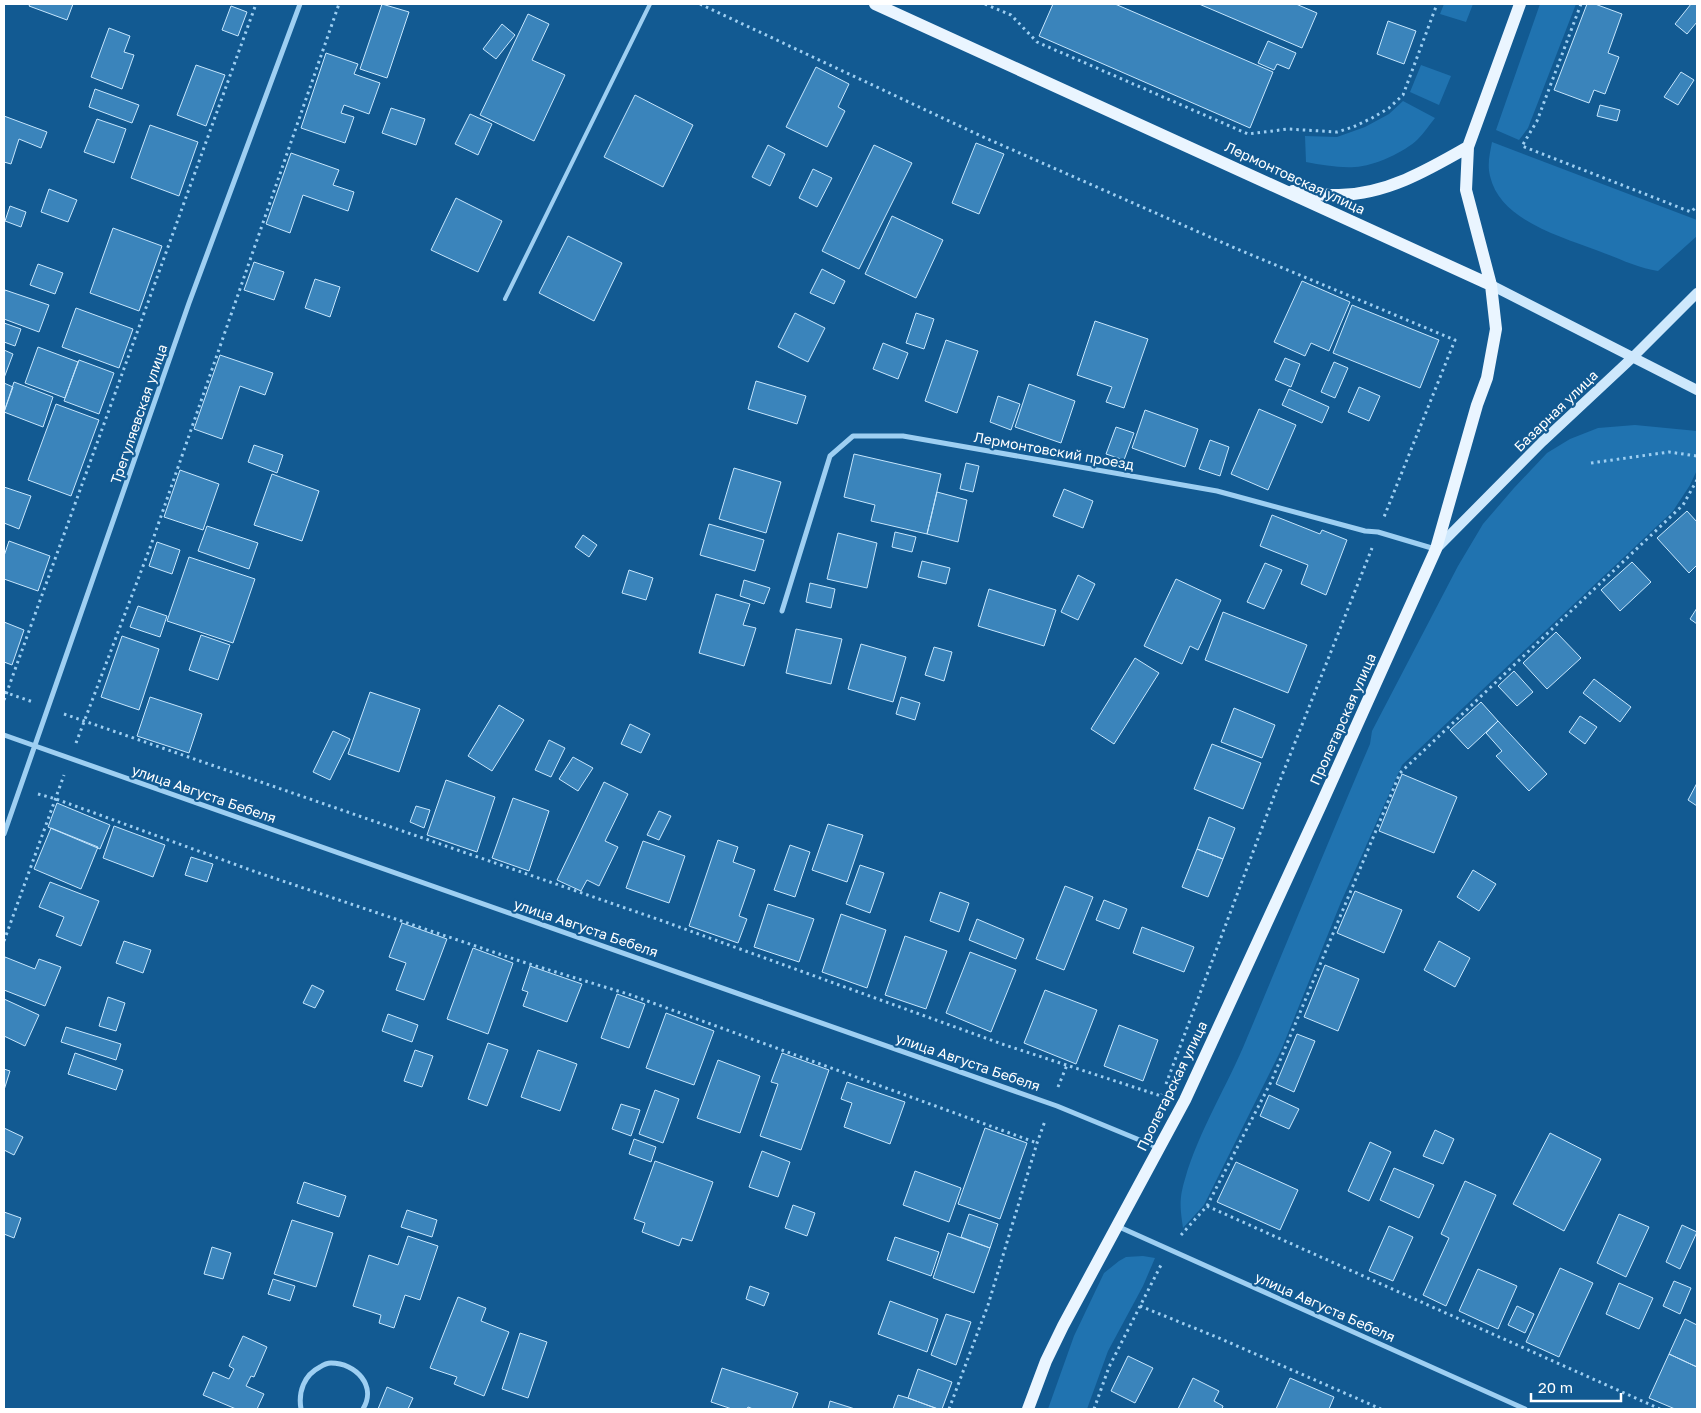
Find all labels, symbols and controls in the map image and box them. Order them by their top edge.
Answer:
street label: Лермонтовская улица [1222,138,1368,218]
street label: Трегуляевская улица [107,342,170,486]
street label: Базарная улица [1510,366,1601,455]
street label: Лермонтовский проезд [973,428,1136,473]
street label: Пролетарская улица [1306,650,1379,787]
street label: улица Августа Бебеля [130,761,279,826]
street label: улица Августа Бебеля [512,895,661,960]
street label: Пролетарская улица [1133,1018,1210,1154]
street label: улица Августа Бебеля [894,1029,1043,1094]
street label: улица Августа Бебеля [1252,1268,1398,1345]
scale bar [1531,1370,1621,1402]
text: 20 m [1538,1378,1573,1396]

